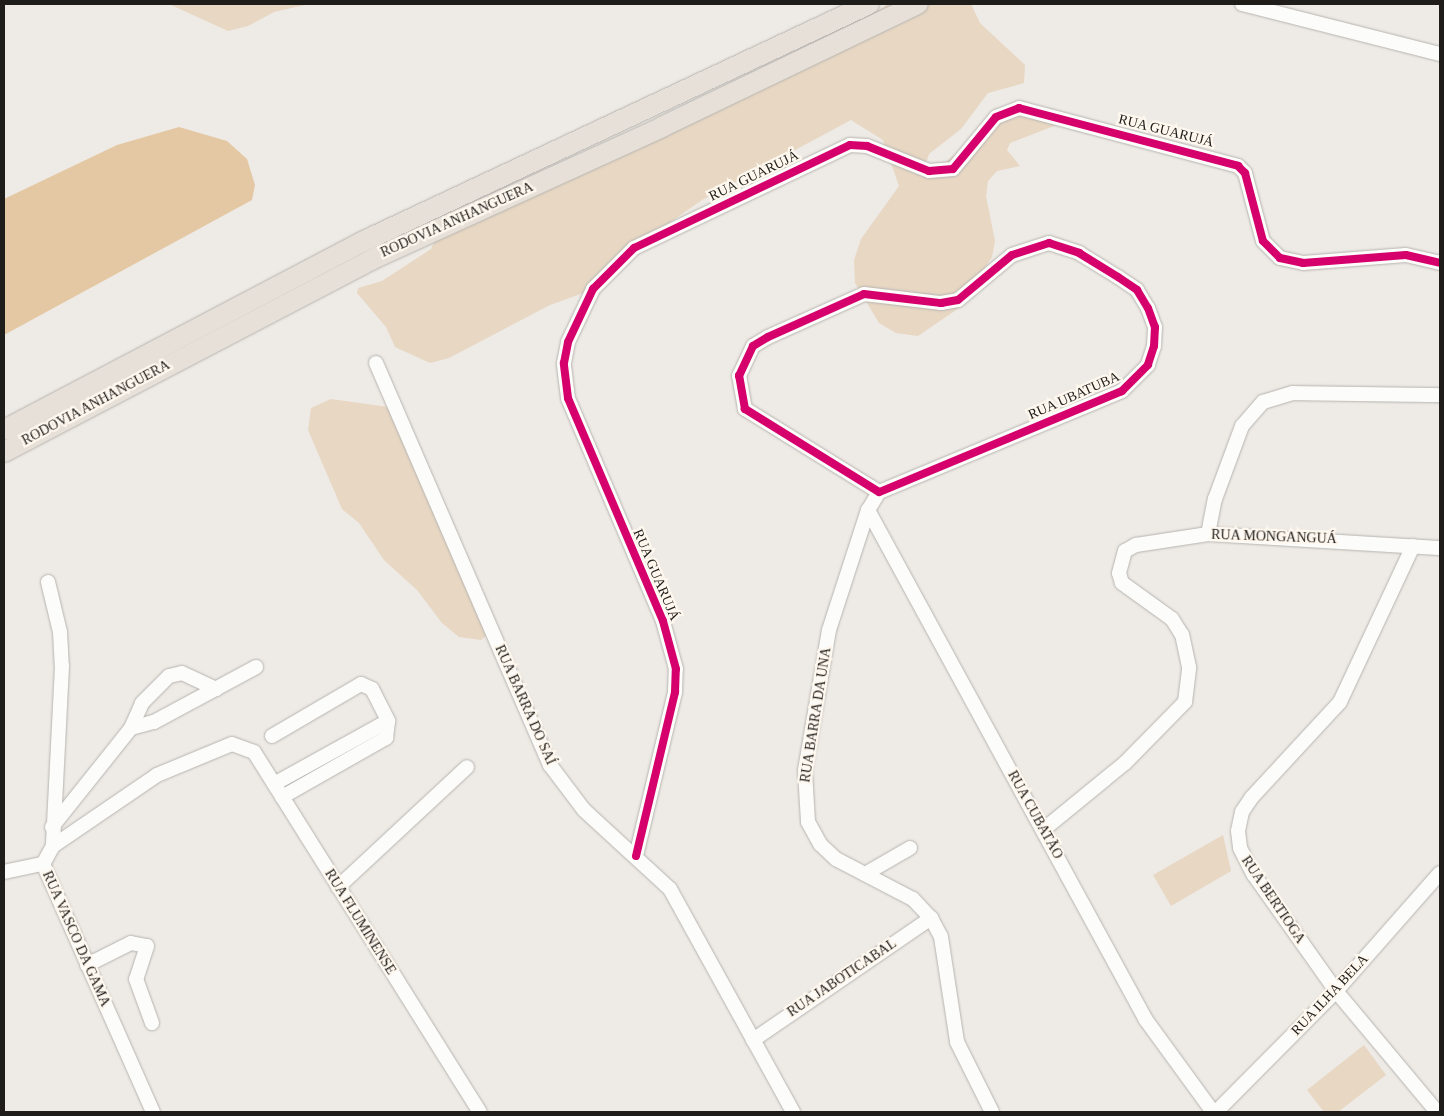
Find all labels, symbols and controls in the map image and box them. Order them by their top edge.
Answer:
street label: RUA GUARUJÁ [1116,111,1216,151]
street label: RUA GUARUJÁ [706,147,802,205]
street label: RODOVIA ANHANGUERA [377,178,537,262]
street label: RODOVIA ANHANGUERA [18,356,174,450]
street label: RUA UBATUBA [1025,368,1123,424]
street label: RUA GUARUJÁ [629,526,683,624]
street label: RUA MONGANGUÁ [1211,526,1337,548]
street label: RUA BARRA DO SAÍ [491,642,559,768]
street label: RUA BARRA DA UNA [797,645,835,785]
street label: RUA CUBATÃO [1004,768,1066,862]
street label: RUA BERTIOGA [1237,853,1309,947]
street label: RUA FLUMINENSE [321,866,399,978]
street label: RUA VASCO DA GAMA [38,868,114,1010]
street label: RUA JABOTICABAL [784,935,900,1021]
street label: RUA ILHA BELA [1288,950,1372,1040]

